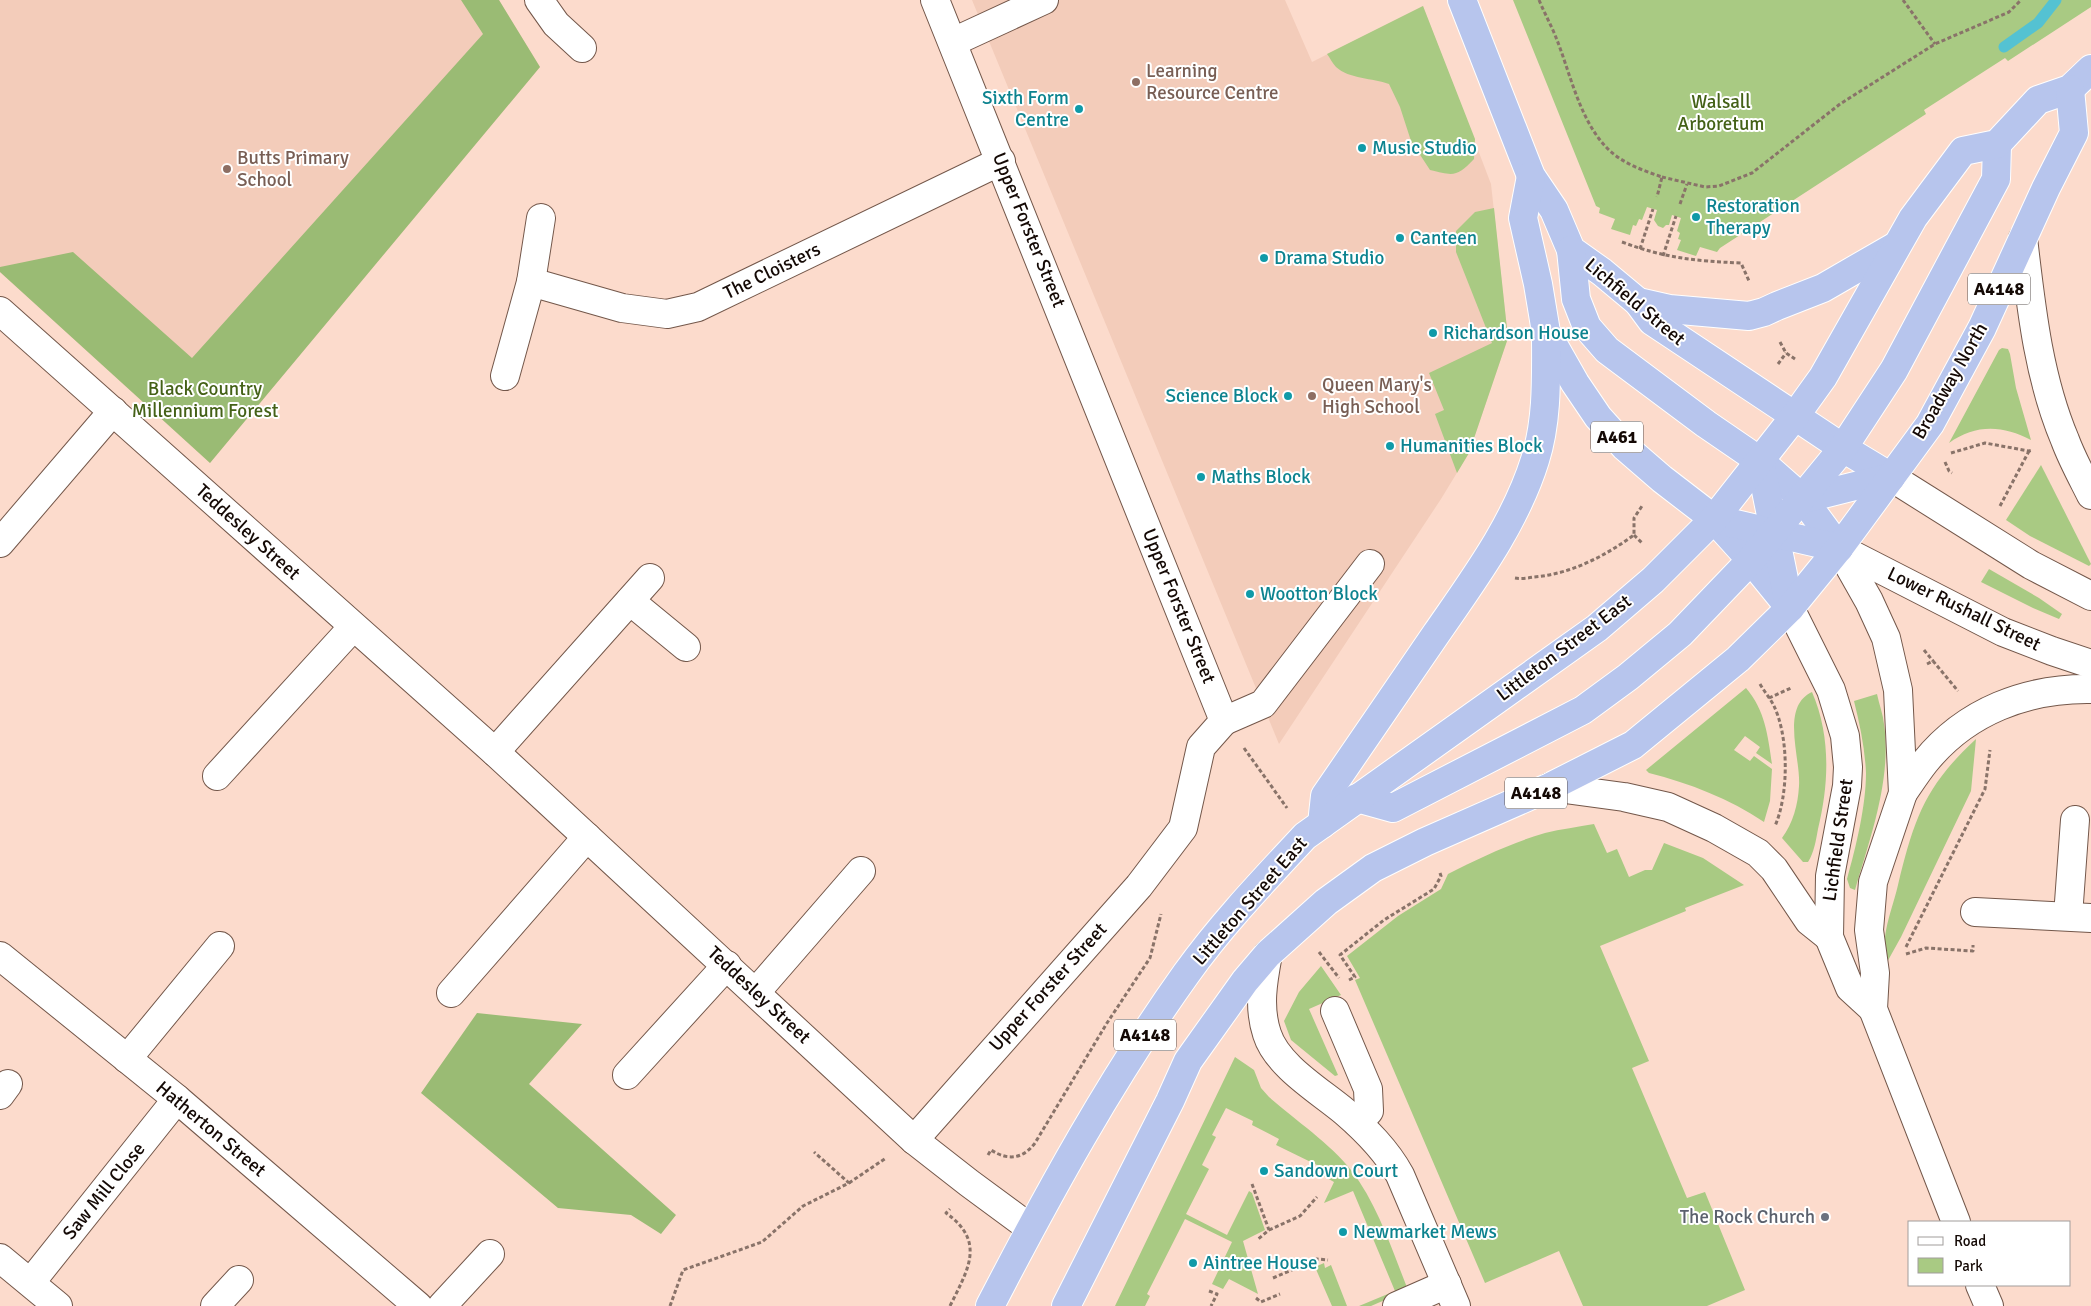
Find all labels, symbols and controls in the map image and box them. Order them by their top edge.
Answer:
place label: Learning Resource Centre [1146,59,1278,105]
marker: Learning Resource Centre [1130,76,1142,88]
place label: Sixth Form Centre [982,86,1069,132]
park label: Walsall Arboretum [1678,90,1764,136]
marker: Sixth Form Centre [1073,103,1085,115]
place label: Music Studio [1372,136,1477,160]
marker: Music Studio [1356,142,1368,154]
place label: Butts Primary School [237,146,349,192]
street label: Upper Forster Street [987,149,1071,311]
marker: Butts Primary School [221,163,233,175]
place label: Restoration Therapy [1706,194,1800,240]
marker: Restoration Therapy [1690,211,1702,223]
place label: Canteen [1410,226,1477,250]
marker: Canteen [1394,232,1406,244]
street label: The Cloisters [720,237,824,305]
place label: Drama Studio [1274,246,1385,270]
marker: Drama Studio [1258,252,1270,264]
street label: Lichfield Street [1580,253,1690,351]
road number: A4148 [1968,274,2030,304]
street label: Broadway North [1907,318,1993,444]
place label: Richardson House [1443,321,1589,345]
marker: Richardson House [1427,327,1439,339]
place label: Queen Mary's High School [1322,373,1432,419]
park label: Black Country Millennium Forest [132,377,279,423]
place label: Science Block [1165,384,1278,408]
marker: Science Block [1282,390,1294,402]
marker: Queen Mary's High School [1306,390,1318,402]
road number: A461 [1591,422,1643,452]
place label: Humanities Block [1400,434,1543,458]
marker: Humanities Block [1384,440,1396,452]
place label: Maths Block [1211,465,1311,489]
marker: Maths Block [1195,471,1207,483]
street label: Teddesley Street [191,479,306,585]
street label: Upper Forster Street [1137,525,1221,687]
street label: Lower Rushall Street [1883,561,2045,657]
place label: Wootton Block [1260,582,1378,606]
marker: Wootton Block [1244,588,1256,600]
street label: Littleton Street East [1492,589,1636,707]
street label: Lichfield Street [1818,777,1859,903]
road number: A4148 [1505,778,1567,808]
street label: Littleton Street East [1188,832,1313,970]
street label: Upper Forster Street [984,917,1112,1056]
street label: Teddesley Street [702,941,816,1049]
road number: A4148 [1114,1020,1176,1050]
street label: Hatherton Street [151,1076,271,1182]
street label: Saw Mill Close [58,1138,150,1244]
place label: Sandown Court [1274,1159,1399,1183]
marker: Sandown Court [1258,1165,1270,1177]
place label: The Rock Church [1680,1205,1815,1229]
marker: The Rock Church [1819,1211,1831,1223]
place label: Newmarket Mews [1353,1220,1497,1244]
legend [1908,1221,2071,1286]
marker: Newmarket Mews [1337,1226,1349,1238]
text: Road [1954,1232,1986,1250]
place label: Aintree House [1203,1251,1318,1275]
marker: Aintree House [1187,1257,1199,1269]
text: Park [1954,1257,1983,1275]

